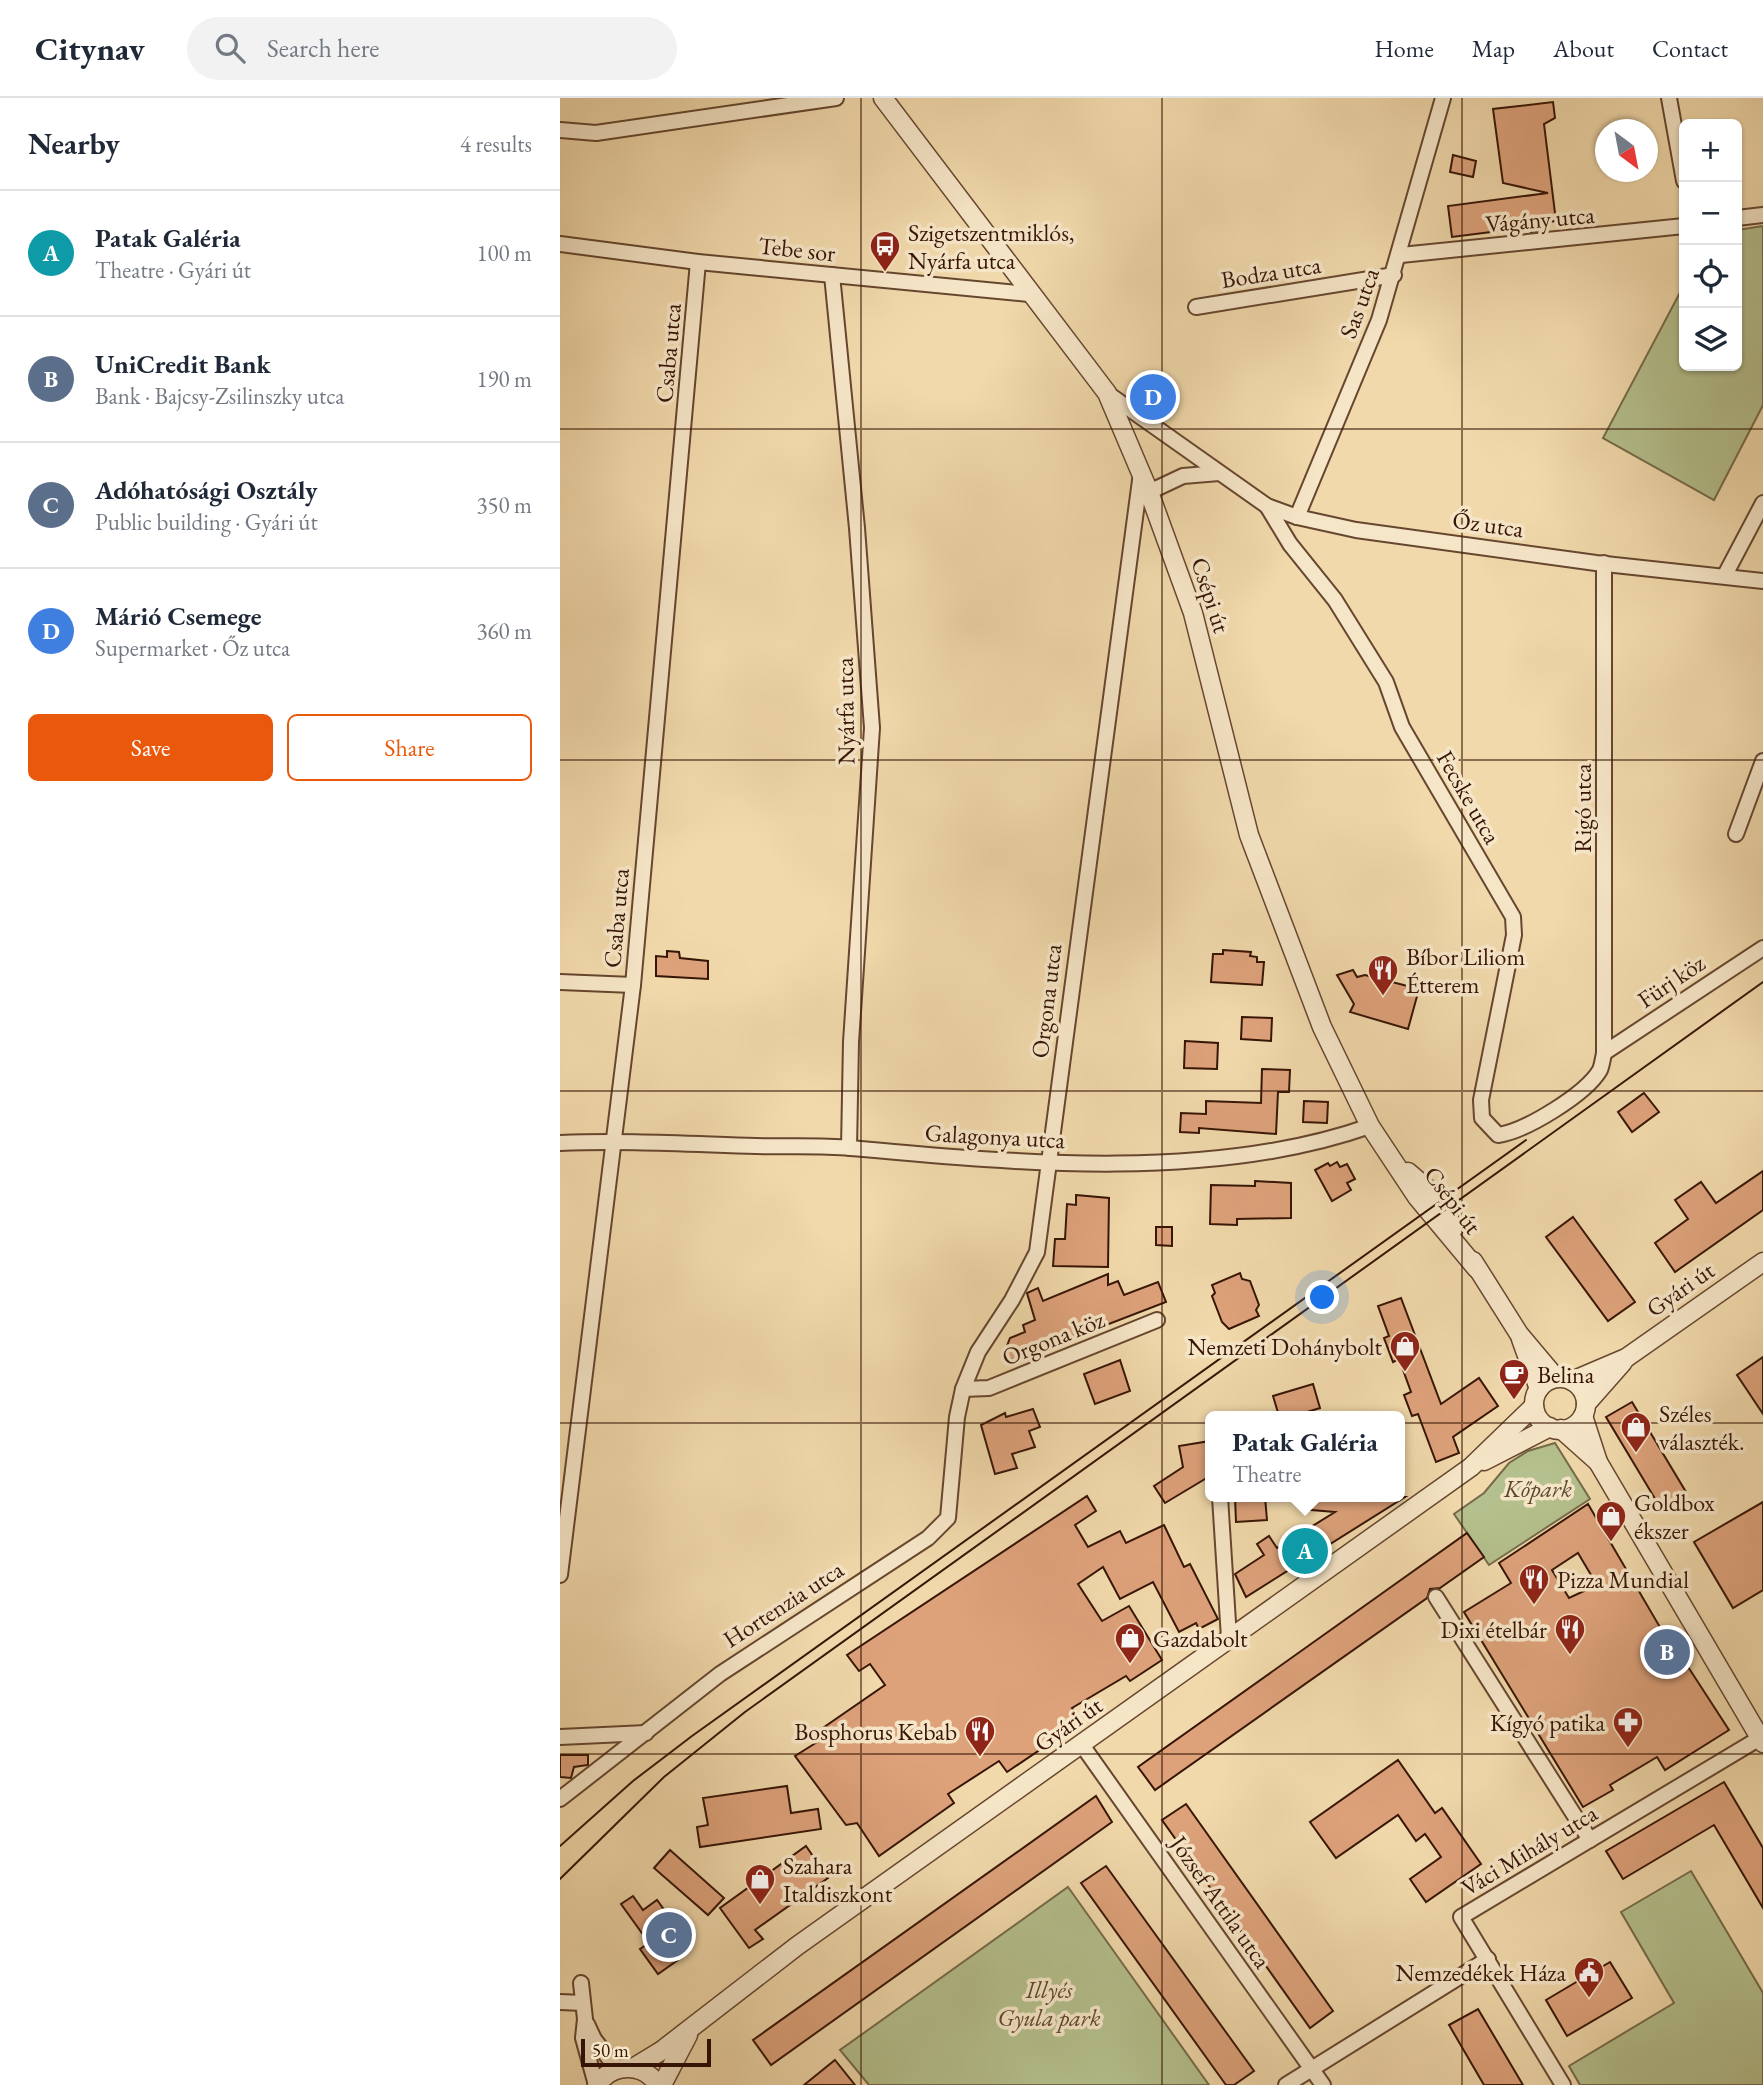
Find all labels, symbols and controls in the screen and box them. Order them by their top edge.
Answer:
search box [187,17,677,80]
text: Citynav [35,27,145,70]
icon: search [211,29,249,67]
text: Search here [267,31,379,65]
text: Home [1374,33,1434,64]
text: Map [1472,33,1515,64]
text: About [1553,33,1614,64]
text: Contact [1652,33,1728,64]
north arrow [1595,119,1658,182]
map controls [1679,119,1742,371]
button: + [1679,119,1742,182]
text: Nearby [28,124,120,163]
text: 4 results [460,129,532,159]
button: − [1679,182,1742,245]
street label: Vágány utca [1484,199,1596,239]
place label: Szigetszentmiklós, Nyárfa utca [908,217,1075,276]
text: Patak Galéria [95,221,241,255]
bus stop icon: Szigetszentmiklós, Nyárfa utca [868,229,902,273]
street label: Tebe sor [757,230,837,268]
text: A [43,238,59,268]
text: 100 m [476,238,532,268]
button: locate [1679,245,1742,308]
street label: Bodza utca [1219,249,1324,295]
text: Theatre · Gyári út [95,255,251,285]
street label: Sas utca [1332,263,1386,342]
street label: Csaba utca [648,302,688,404]
button: layers [1679,308,1742,371]
text: UniCredit Bank [95,347,271,381]
text: B [44,364,58,394]
text: 190 m [476,364,532,394]
pin: D [1130,371,1176,423]
text: Bank · Bajcsy-Zsilinszky utca [95,381,344,411]
text: Adóhatósági Osztály [95,473,317,507]
text: C [43,490,59,520]
text: 350 m [476,490,532,520]
street label: Őz utca [1451,504,1526,544]
text: Public building · Gyári út [95,507,318,537]
street label: Csépi út [1184,553,1238,637]
text: Márió Csemege [95,599,261,633]
text: D [42,616,60,646]
text: 360 m [476,616,532,646]
text: Supermarket · Őz utca [95,633,290,663]
street label: Nyárfa utca [829,657,861,765]
button: Save [28,714,273,781]
button: Share [287,714,532,781]
street label: Fecske utca [1430,745,1508,850]
street label: Rigó utca [1567,763,1598,853]
street label: Csaba utca [596,867,636,969]
place label: Bíbor Liliom Étterem [1406,941,1525,1000]
street label: Orgona utca [1024,942,1068,1060]
street label: Fürj köz [1631,947,1711,1015]
restaurant icon: Bíbor Liliom Étterem [1366,953,1400,997]
street label: Galagonya utca [924,1117,1066,1155]
street label: Csépi út [1417,1160,1489,1241]
street label: Gyári út [1640,1254,1720,1324]
your location [1305,1280,1339,1314]
street label: Orgona köz [997,1303,1109,1373]
shop icon: Nemzeti Dohánybolt [1388,1329,1422,1373]
place label: Nemzeti Dohánybolt [1187,1331,1382,1362]
cafe icon: Belina [1497,1357,1531,1401]
place label: Belina [1537,1359,1595,1390]
place label: Széles választék. [1659,1398,1745,1457]
shop icon: Széles választék. [1619,1410,1653,1454]
popup [1205,1411,1405,1502]
text: Patak Galéria [1232,1425,1378,1459]
text: Theatre [1232,1459,1301,1489]
park label: Kőpark [1503,1473,1572,1504]
place label: Goldbox ékszer [1634,1487,1715,1546]
shop icon: Goldbox ékszer [1594,1499,1628,1543]
pin: A [1282,1525,1328,1577]
street label: Hortenzia utca [717,1553,849,1654]
restaurant icon: Pizza Mundial [1517,1562,1551,1606]
place label: Pizza Mundial [1557,1564,1689,1595]
restaurant icon: Dixi ételbár [1553,1612,1587,1656]
place label: Dixi ételbár [1441,1614,1547,1645]
shop icon: Gazdabolt [1113,1621,1147,1665]
place label: Gazdabolt [1153,1623,1248,1654]
pin: B [1644,1626,1690,1678]
street label: Gyári út [1028,1689,1108,1759]
pharmacy icon: Kígyó patika [1611,1705,1645,1749]
place label: Kígyó patika [1490,1707,1605,1738]
restaurant icon: Bosphorus Kebab [963,1714,997,1758]
place label: Bosphorus Kebab [794,1716,957,1747]
street label: Váci Mihály utca [1455,1797,1603,1903]
street label: József Attila utca [1163,1828,1278,1975]
place label: Szahara Italdiszkont [783,1850,893,1909]
shop icon: Szahara Italdiszkont [743,1862,777,1906]
pin: C [646,1909,692,1961]
public building icon: Nemzedékek Háza [1572,1955,1606,1999]
place label: Nemzedékek Háza [1395,1957,1566,1988]
park label: Illyés Gyula park [997,1974,1101,2033]
scale bar [581,2036,710,2068]
text: 50 m [592,2038,629,2063]

